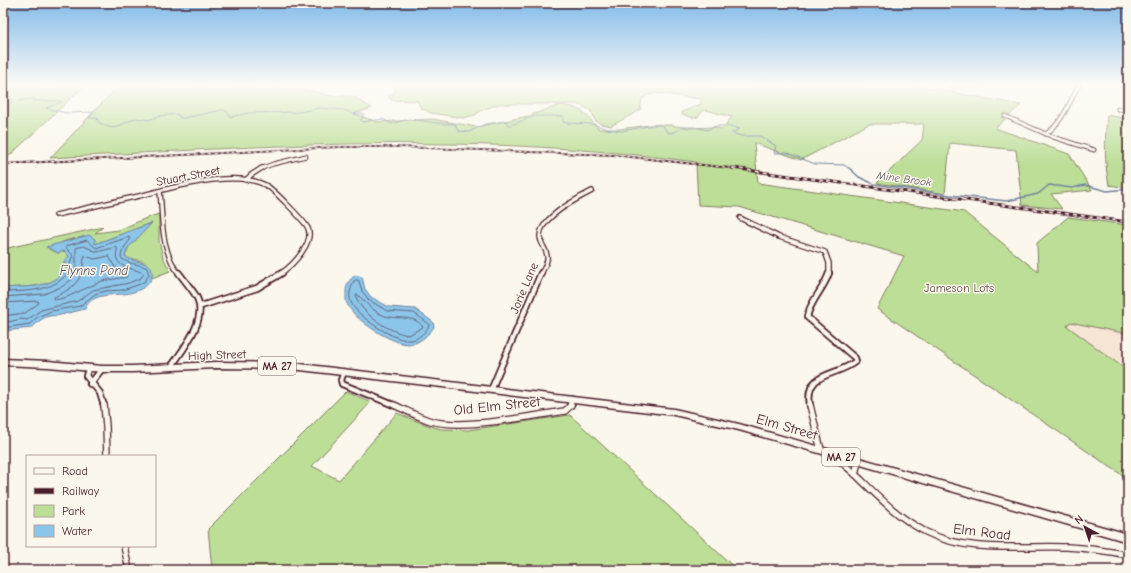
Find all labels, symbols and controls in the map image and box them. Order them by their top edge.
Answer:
street label: Stuart Street [155,163,222,189]
water label: Mine Brook [875,169,933,189]
street label: Jorie Lane [507,260,541,316]
water label: Flynns Pond [60,263,129,278]
park label: Jameson Lots [924,281,994,295]
street label: High Street [188,347,247,363]
road number: MA 27 [258,357,296,375]
street label: Old Elm Street [453,393,542,419]
street label: Elm Street [754,410,820,444]
road number: MA 27 [822,448,860,466]
legend [26,455,156,547]
text: Road [62,464,88,478]
text: Railway [62,484,100,498]
text: Park [62,504,85,518]
north arrow [1065,507,1105,547]
text: N [1072,512,1086,527]
street label: Elm Road [952,520,1012,544]
text: Water [62,524,92,538]

